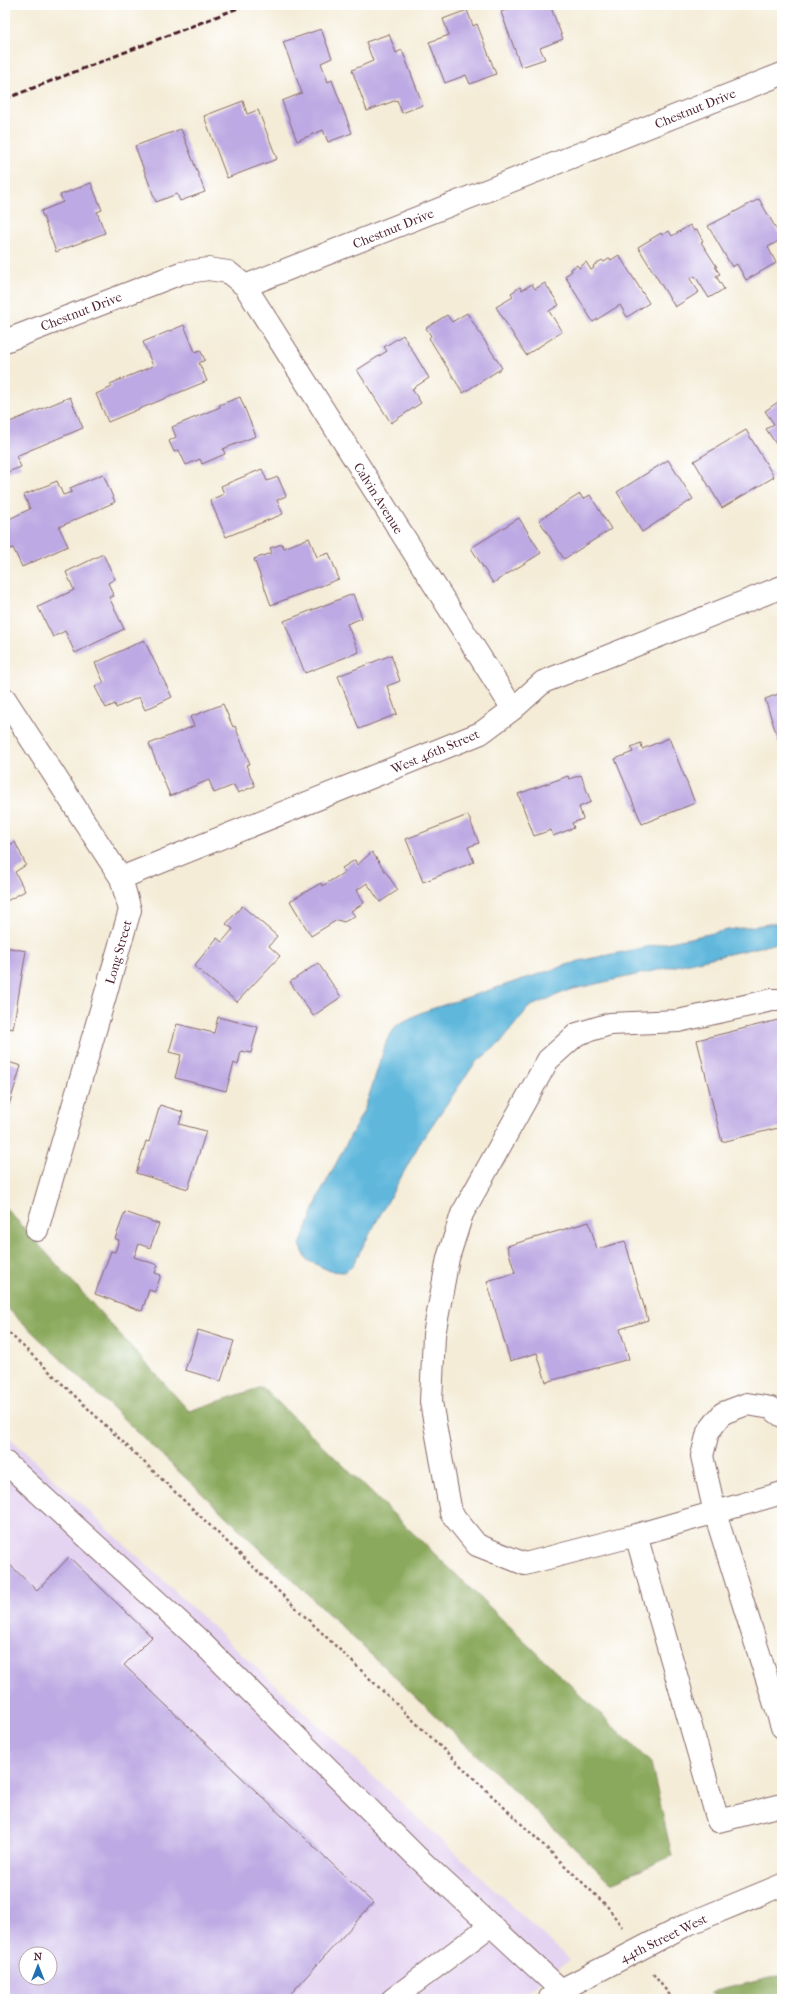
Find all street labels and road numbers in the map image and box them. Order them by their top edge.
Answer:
street label: Chestnut Drive [653,85,738,131]
street label: Chestnut Drive [351,205,436,251]
street label: Chestnut Drive [38,289,124,334]
street label: Calvin Avenue [351,460,407,537]
street label: West 46th Street [388,726,482,777]
street label: Long Street [102,918,135,986]
street label: 44th Street West [617,1911,710,1966]

